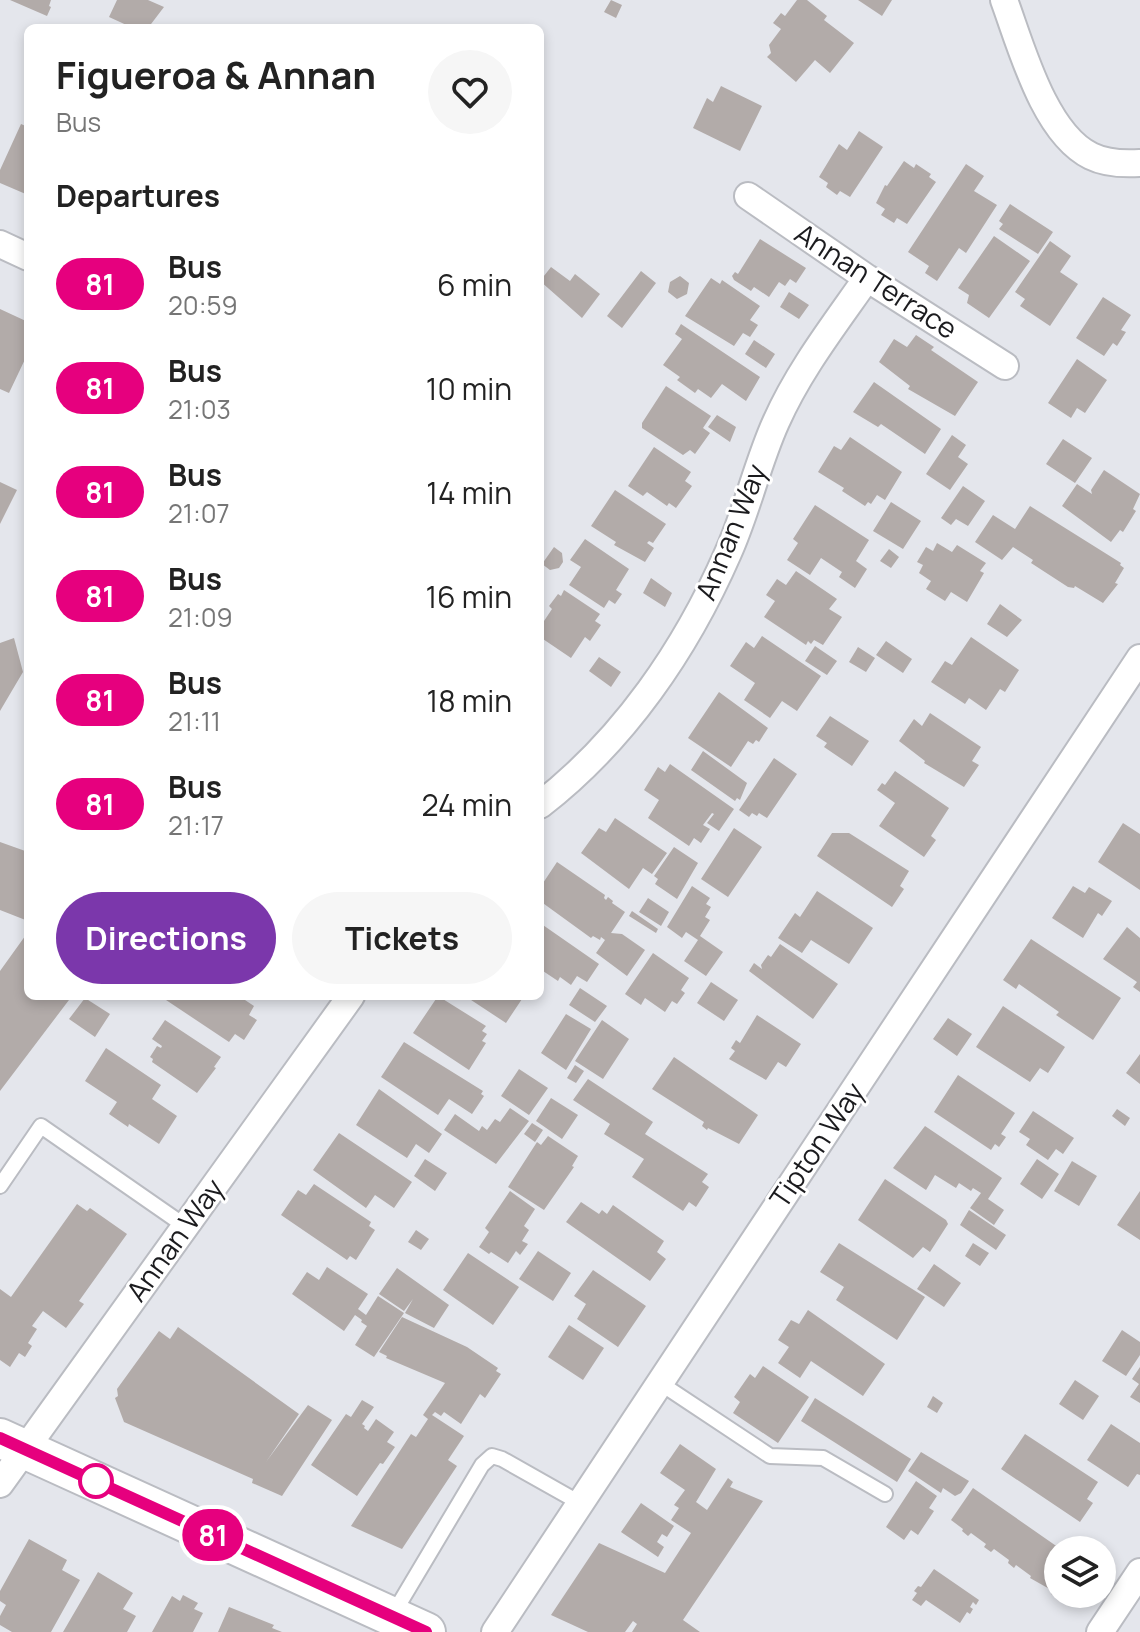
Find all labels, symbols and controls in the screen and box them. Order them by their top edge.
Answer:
text: Figueroa & Annan [56,48,376,100]
button: heart [428,50,512,134]
text: Bus [56,104,101,140]
text: Departures [56,175,220,216]
street label: Annan Terrace [788,214,965,347]
text: Bus [168,246,222,287]
text: 6 min [437,264,512,305]
text: 81 [85,265,115,303]
text: 20:59 [168,287,238,323]
text: Bus [168,350,222,391]
text: 10 min [426,368,512,409]
text: 81 [85,369,115,407]
text: 21:03 [168,391,231,427]
text: Bus [168,454,222,495]
street label: Annan Way [686,458,775,605]
text: 14 min [426,472,512,513]
text: 81 [85,473,115,511]
text: 21:07 [168,495,230,531]
text: Bus [168,558,222,599]
text: 16 min [425,576,512,617]
text: 81 [85,577,115,615]
text: 21:09 [168,599,233,635]
text: Bus [168,662,222,703]
text: 18 min [427,680,512,721]
text: 81 [85,681,115,719]
text: 21:11 [168,703,221,739]
text: Bus [168,766,222,807]
text: 24 min [422,784,512,825]
text: 81 [85,785,115,823]
text: 21:17 [168,807,224,843]
button: Directions [56,892,276,984]
button: Tickets [292,892,512,984]
street label: Tipton Way [760,1074,872,1215]
street label: Annan Way [117,1170,232,1309]
unlabelled marker [79,1464,113,1498]
line badge: 81 [177,1509,249,1561]
text: 81 [198,1516,228,1554]
map controls [1044,1536,1116,1608]
button: layers [1044,1536,1116,1608]

